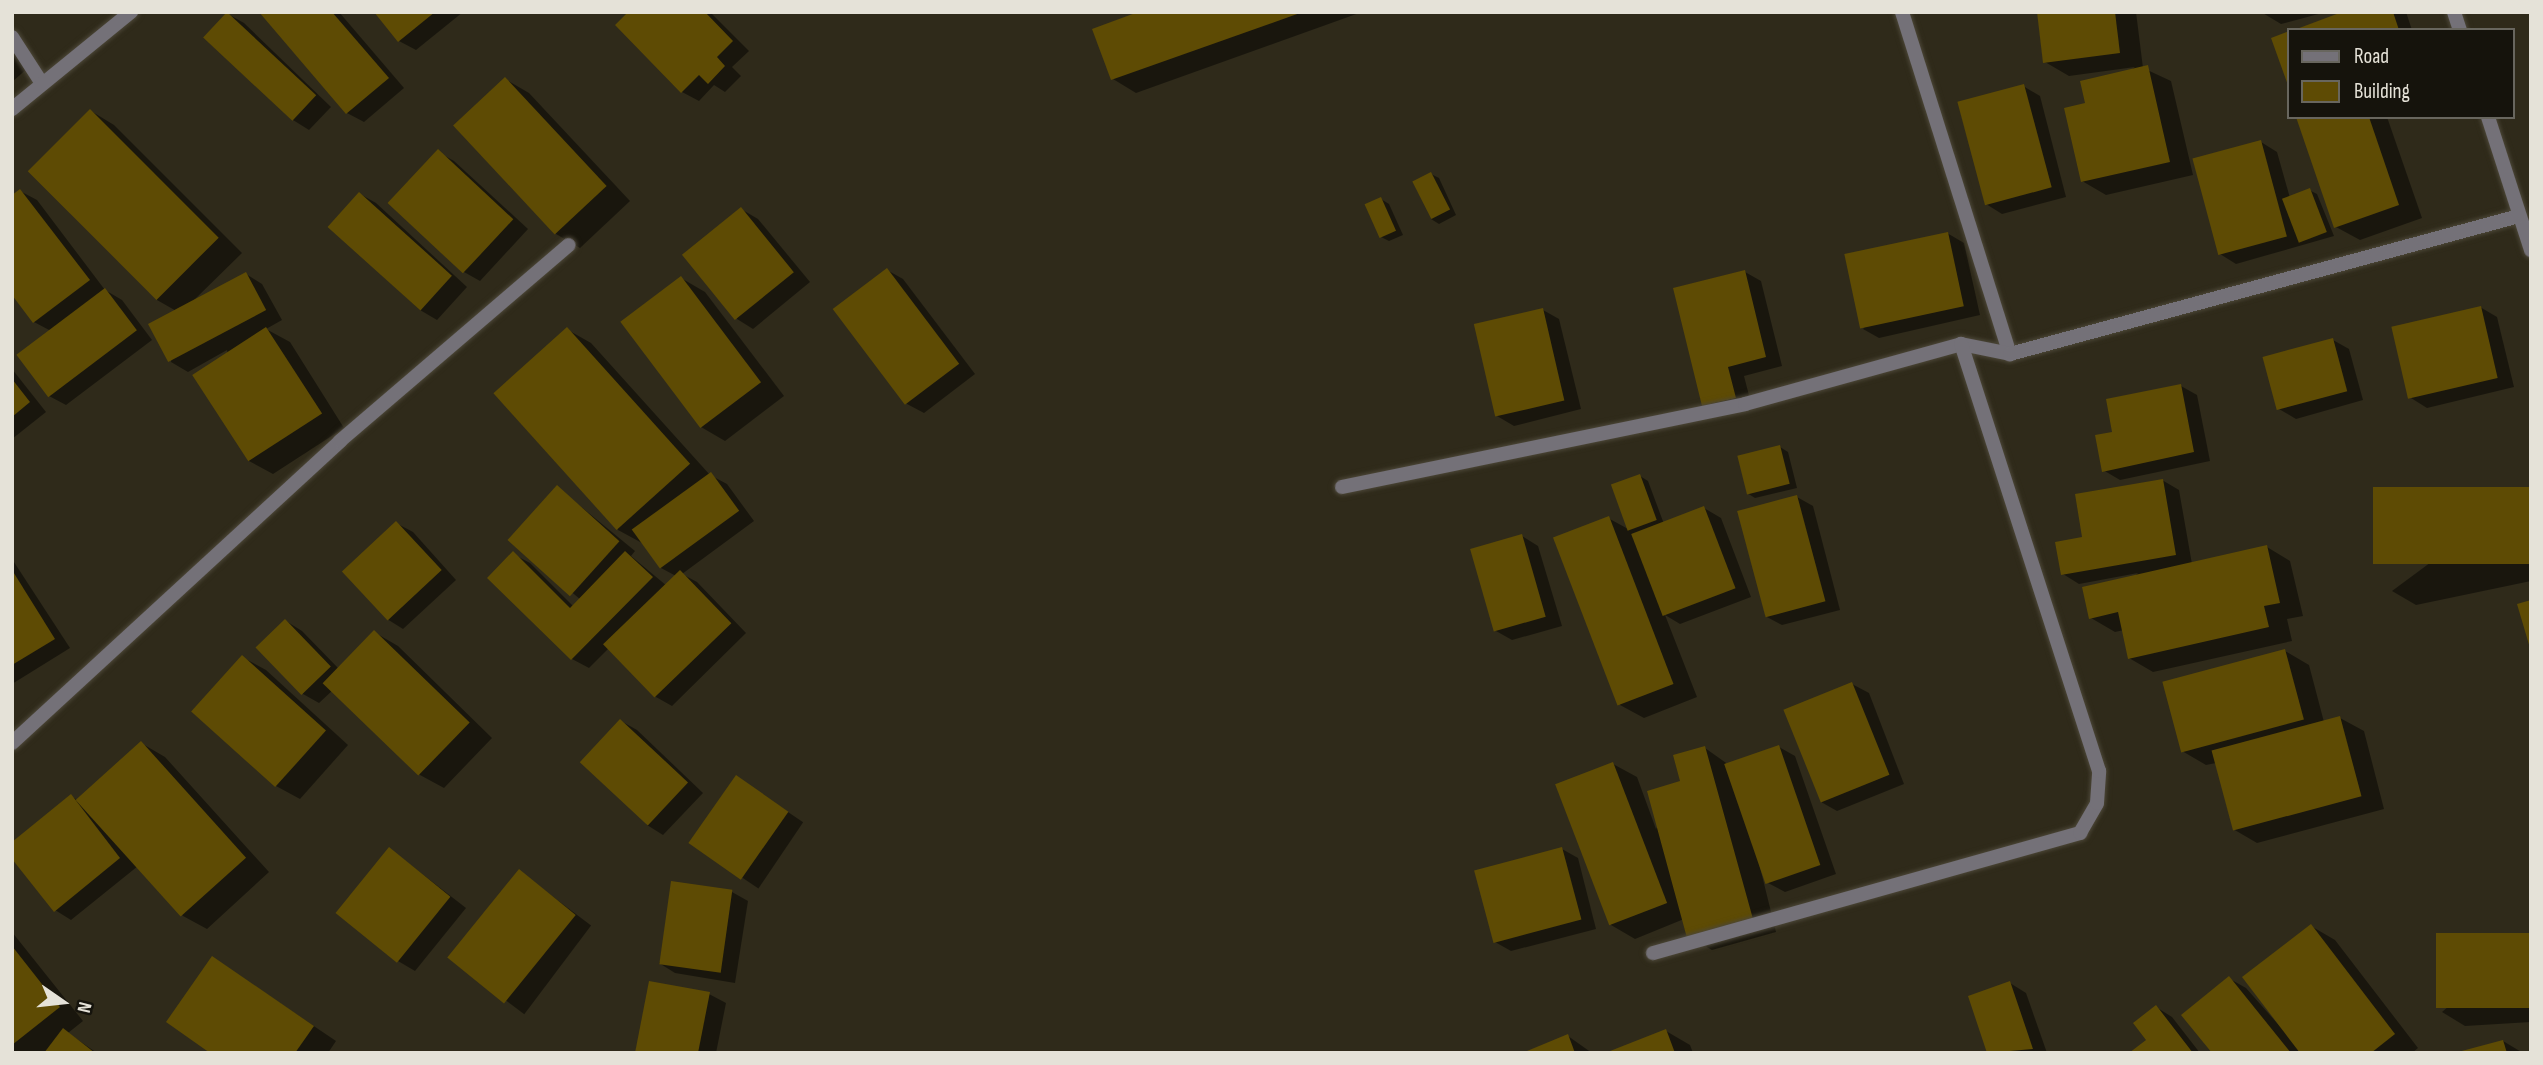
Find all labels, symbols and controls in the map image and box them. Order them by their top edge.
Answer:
legend [2288,28,2515,119]
text: Road [2354,44,2389,69]
text: Building [2354,79,2410,104]
north arrow [28,967,98,1037]
text: N [71,999,96,1015]

